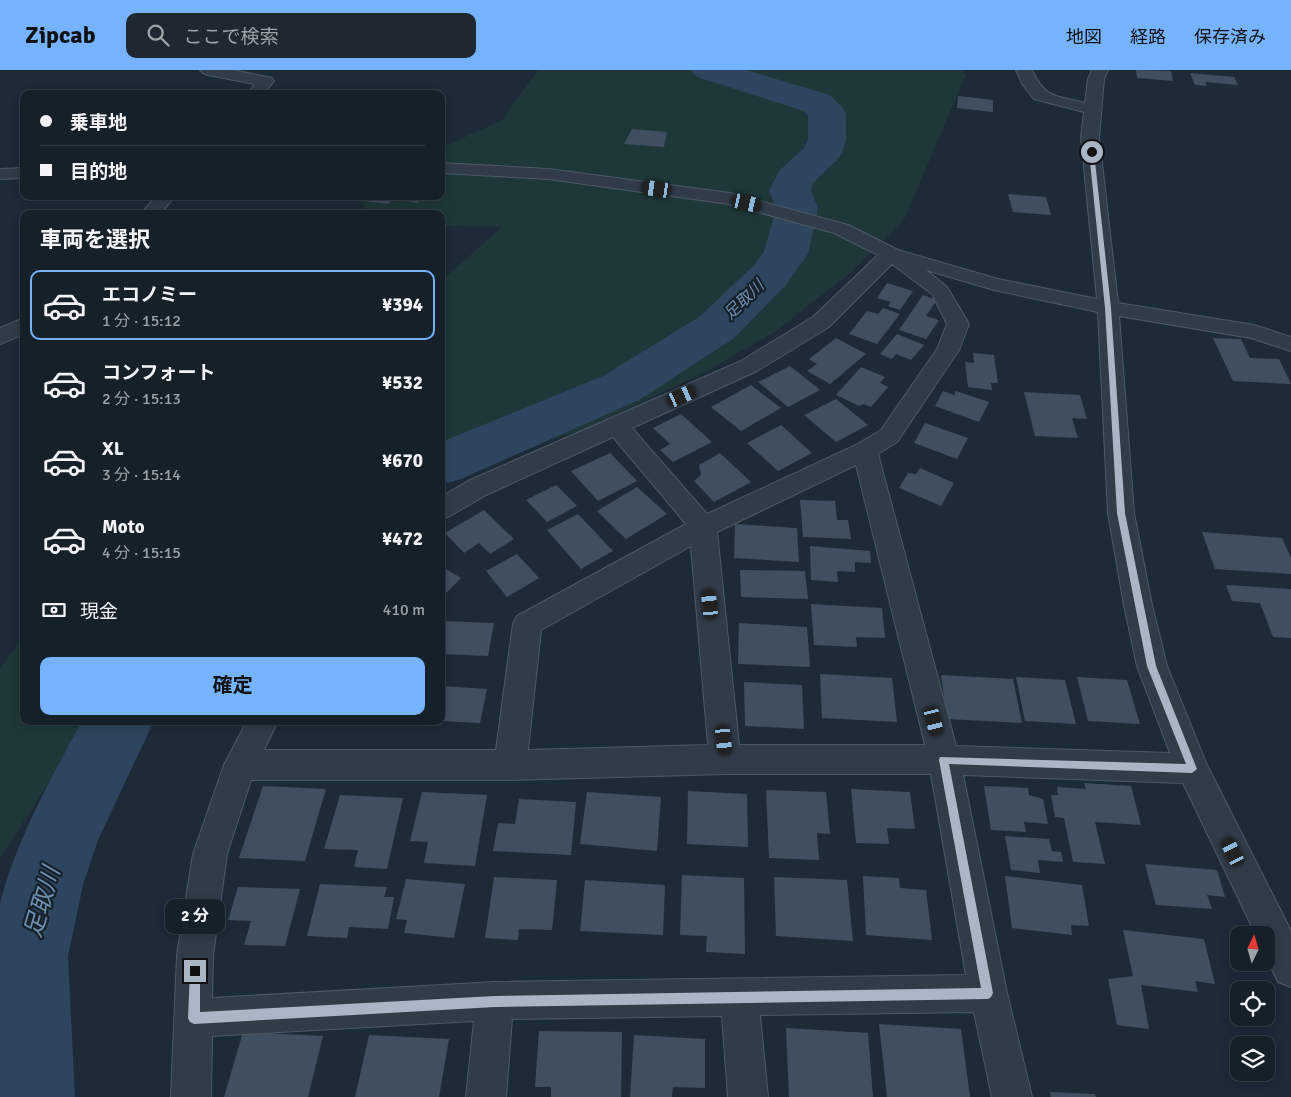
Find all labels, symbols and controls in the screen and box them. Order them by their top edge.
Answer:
search box [126,13,476,58]
text: Zipcab [25,20,96,50]
icon: search [144,21,172,49]
text: ここで検索 [184,25,279,49]
text: 地図 [1066,26,1102,48]
text: 経路 [1130,26,1166,48]
text: 保存済み [1194,26,1266,48]
text: 乗車地 [70,111,127,135]
route start [1081,141,1103,163]
text: 目的地 [70,160,127,184]
car [641,179,672,199]
car [730,192,763,214]
text: 車両を選択 [40,226,150,253]
water label: 足取川 [720,275,770,324]
icon: car [42,283,87,328]
text: エコノミー [102,283,197,307]
text: ¥394 [382,293,423,317]
text: 1 分 · 15:12 [102,311,181,331]
icon: car [42,361,87,406]
text: コンフォート [102,361,215,385]
text: ¥532 [382,371,423,395]
car [665,383,698,409]
text: 2 分 · 15:13 [102,389,181,409]
text: XL [102,437,124,461]
icon: car [42,439,87,484]
text: ¥670 [382,449,423,473]
text: 3 分 · 15:14 [102,465,181,485]
text: Moto [102,515,145,539]
icon: car [42,517,87,562]
text: ¥472 [382,527,423,551]
text: 4 分 · 15:15 [102,543,181,563]
car [700,588,719,620]
icon: cash [40,596,68,624]
text: 現金 [80,600,118,624]
text: 410 m [383,600,425,620]
button: 確定 [40,657,425,715]
car [923,705,944,737]
car [714,724,733,756]
car [1219,835,1246,869]
water label: 足取川 [18,860,67,941]
callout: 2 分 [165,898,225,934]
text: 2 分 [181,906,209,926]
north arrow [1230,926,1275,971]
map controls [1230,926,1275,1081]
route end [184,960,206,982]
button: locate [1230,981,1275,1026]
button: layers [1230,1036,1275,1081]

